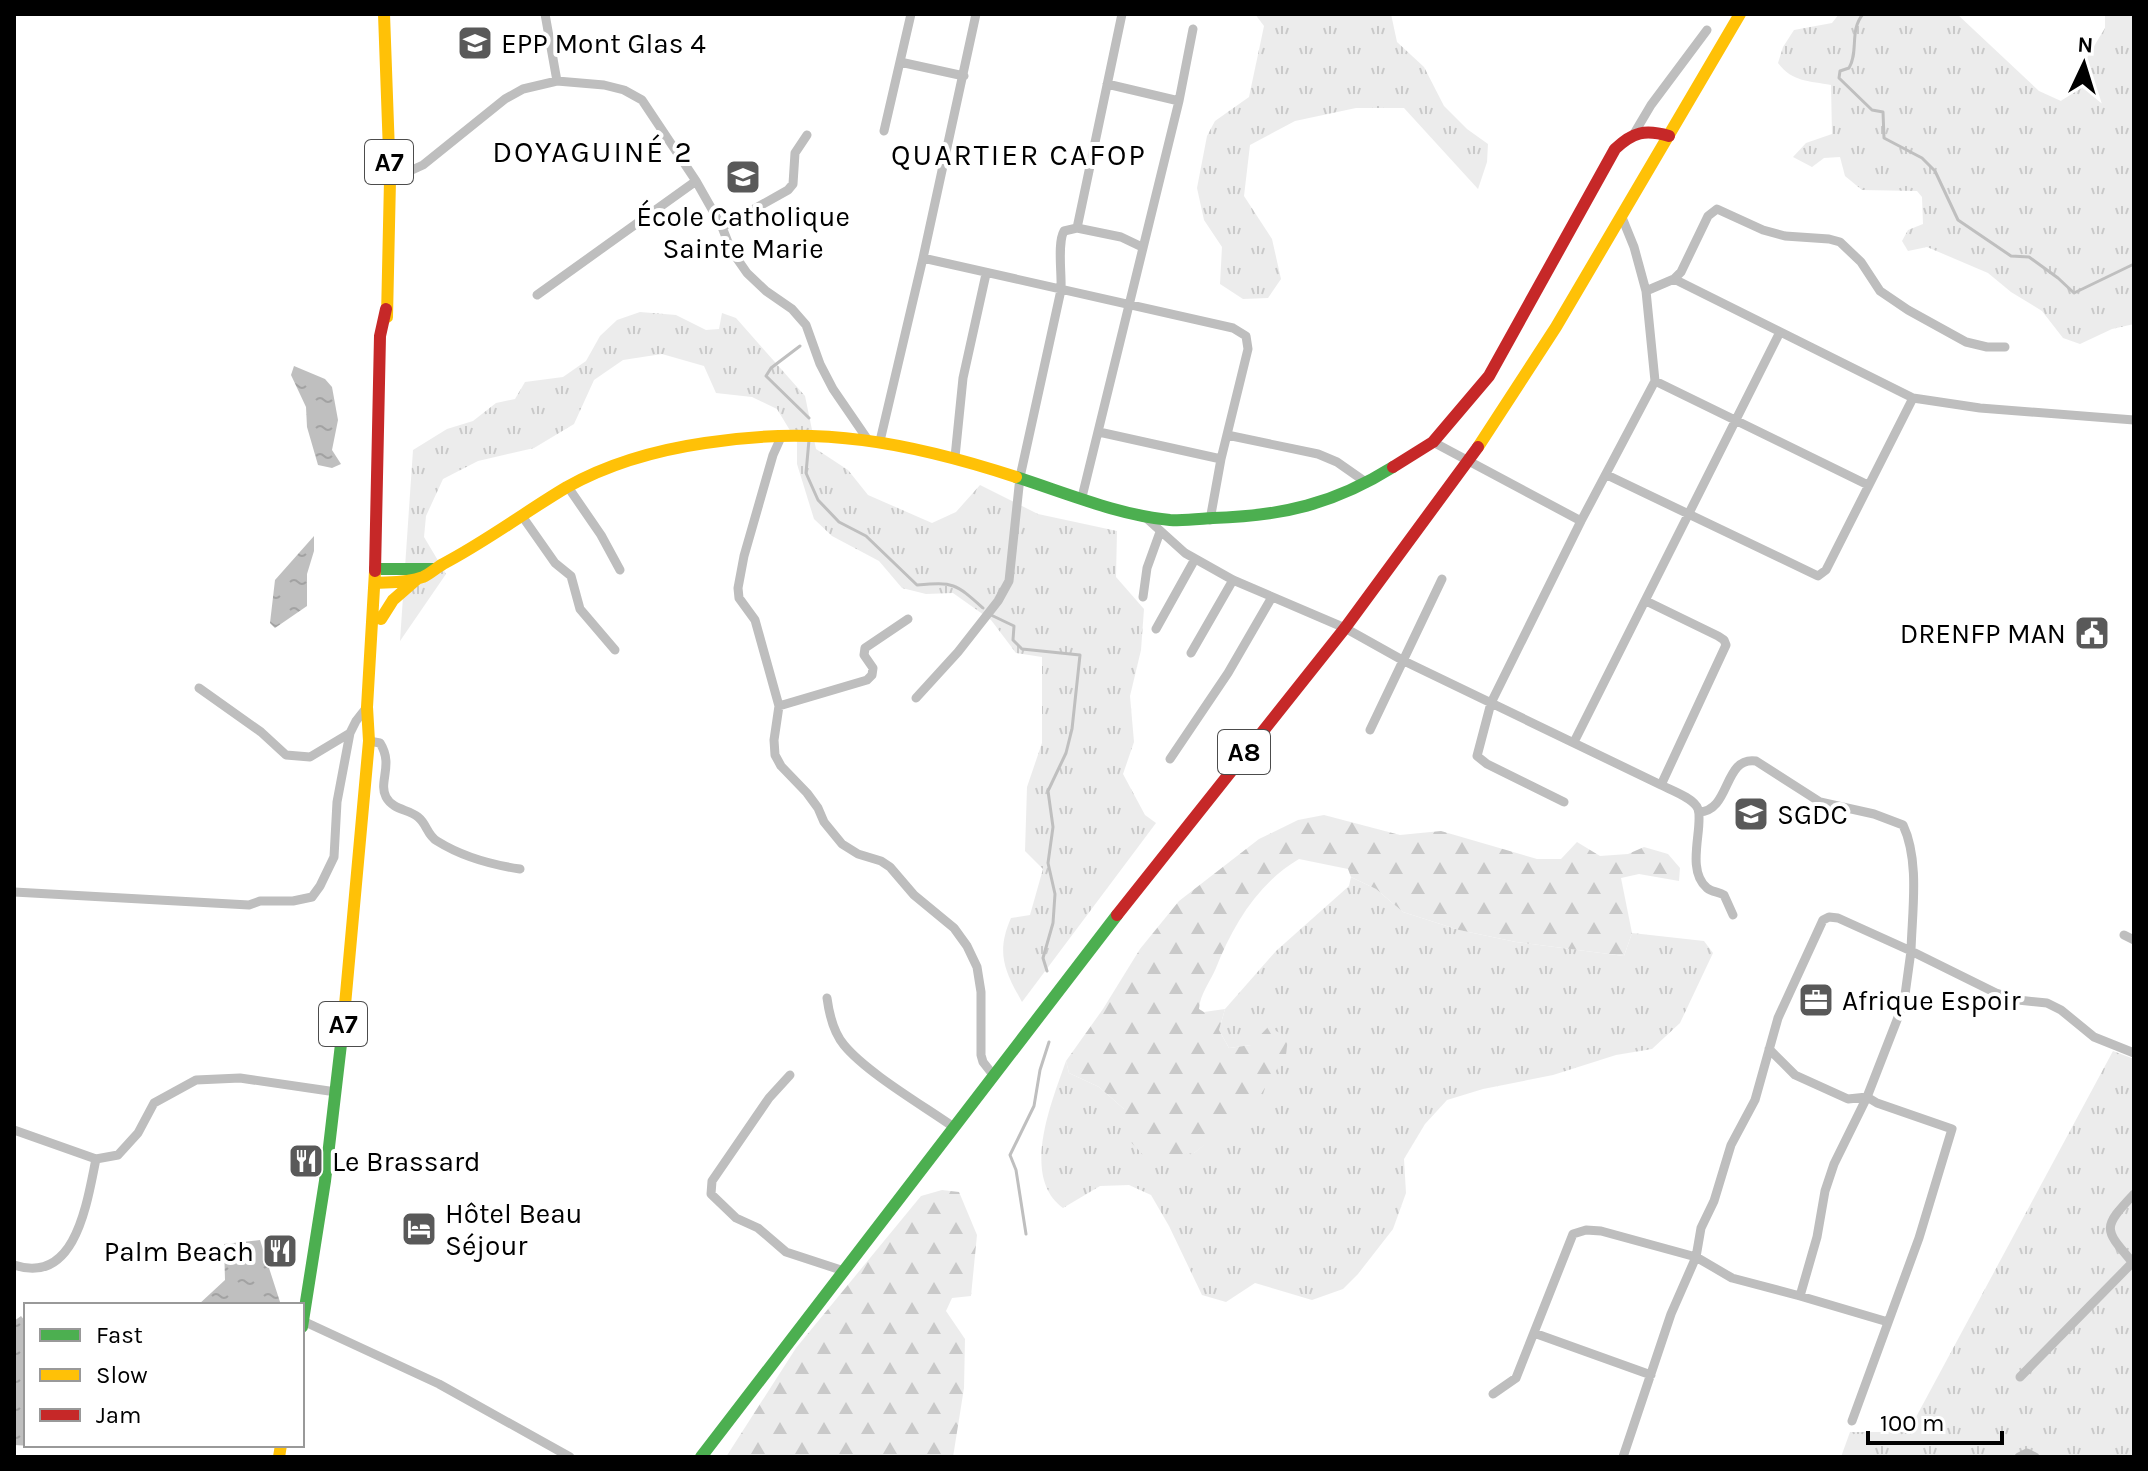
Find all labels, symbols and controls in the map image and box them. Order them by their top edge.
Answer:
school or university icon: EPP Mont Glas 4 [456,24,494,62]
north arrow [2044,24,2124,104]
place label: EPP Mont Glas 4 [501,27,706,60]
text: N [2077,32,2094,59]
district label: DOYAGUINÉ 2 [492,134,694,170]
district label: QUARTIER CAFOP [891,137,1147,173]
road number: A7 [365,140,413,184]
school or university icon: École Catholique Sainte Marie [724,158,762,196]
place label: École Catholique Sainte Marie [636,199,850,265]
public building icon: DRENFP MAN [2073,614,2111,652]
place label: DRENFP MAN [1900,617,2066,650]
road number: A8 [1218,730,1270,774]
school or university icon: SGDC [1732,795,1770,833]
place label: SGDC [1777,798,1848,831]
office icon: Afrique Espoir [1797,981,1835,1019]
place label: Afrique Espoir [1842,984,2022,1017]
road number: A7 [319,1002,367,1046]
restaurant icon: Le Brassard [287,1142,325,1180]
place label: Le Brassard [332,1145,481,1178]
place label: Hôtel Beau Séjour [445,1197,583,1262]
hotel icon: Hôtel Beau Séjour [400,1210,438,1248]
restaurant icon: Palm Beach [261,1232,299,1270]
place label: Palm Beach [104,1235,254,1268]
legend [24,1303,304,1447]
text: Fast [96,1321,143,1349]
text: Slow [96,1361,148,1389]
scale bar [1868,1395,2002,1445]
text: Jam [96,1401,141,1429]
text: 100 m [1880,1409,1945,1437]

